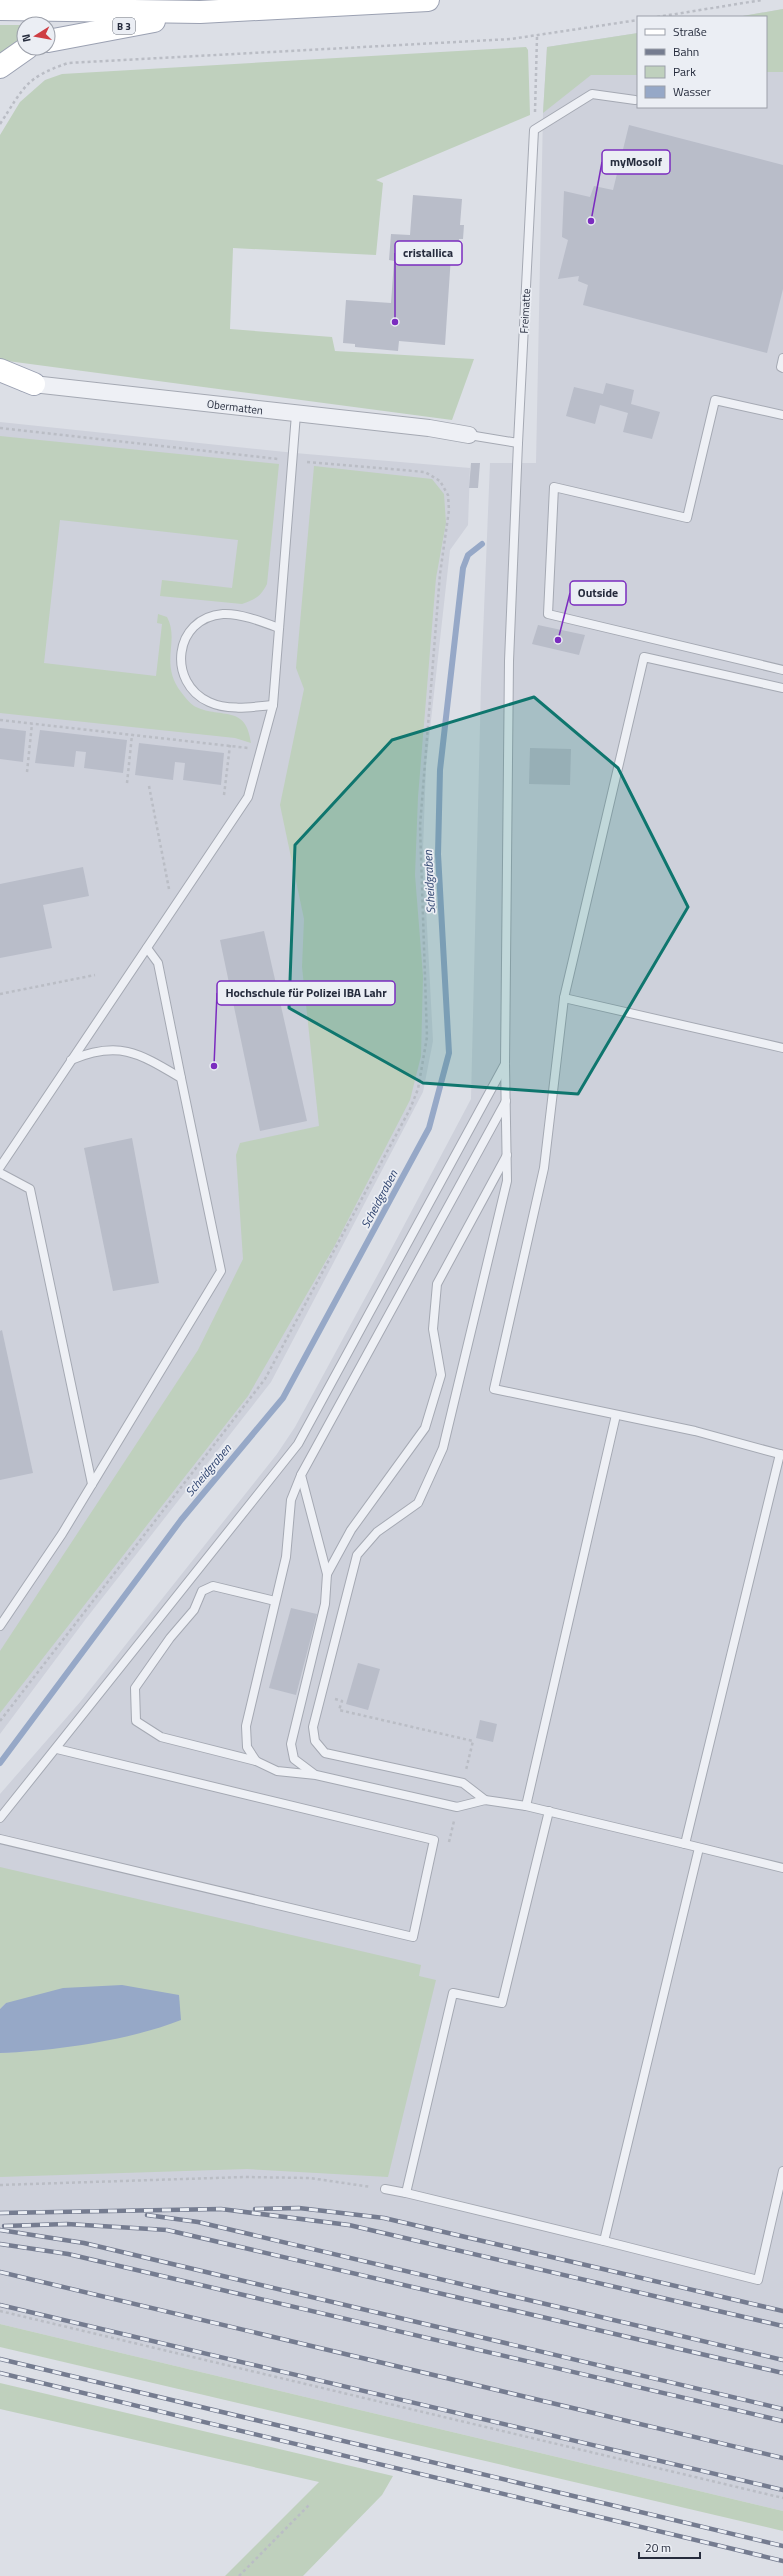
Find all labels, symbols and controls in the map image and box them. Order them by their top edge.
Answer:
north arrow [16,16,56,56]
legend [637,16,767,108]
road number: B 3 [113,18,135,34]
text: Straße [673,22,707,41]
text: N [18,33,35,43]
text: Bahn [673,42,699,61]
text: Park [673,62,696,81]
text: Wasser [673,82,711,101]
callout: myMosolf [602,150,670,174]
text: myMosolf [610,152,663,171]
callout: cristallica [395,241,462,265]
text: cristallica [403,243,453,262]
street label: Freimatte [516,288,534,334]
street label: Obermatten [206,396,264,418]
callout: Outside [570,581,626,605]
text: Outside [578,583,618,602]
water label: Scheidgraben [418,849,440,914]
callout: Hochschule für Polizei IBA Lahr [217,981,395,1005]
text: Hochschule für Polizei IBA Lahr [225,983,387,1002]
water label: Scheidgraben [356,1166,403,1232]
water label: Scheidgraben [180,1439,236,1500]
scale bar [639,2534,700,2560]
text: 20 m [645,2538,671,2557]

